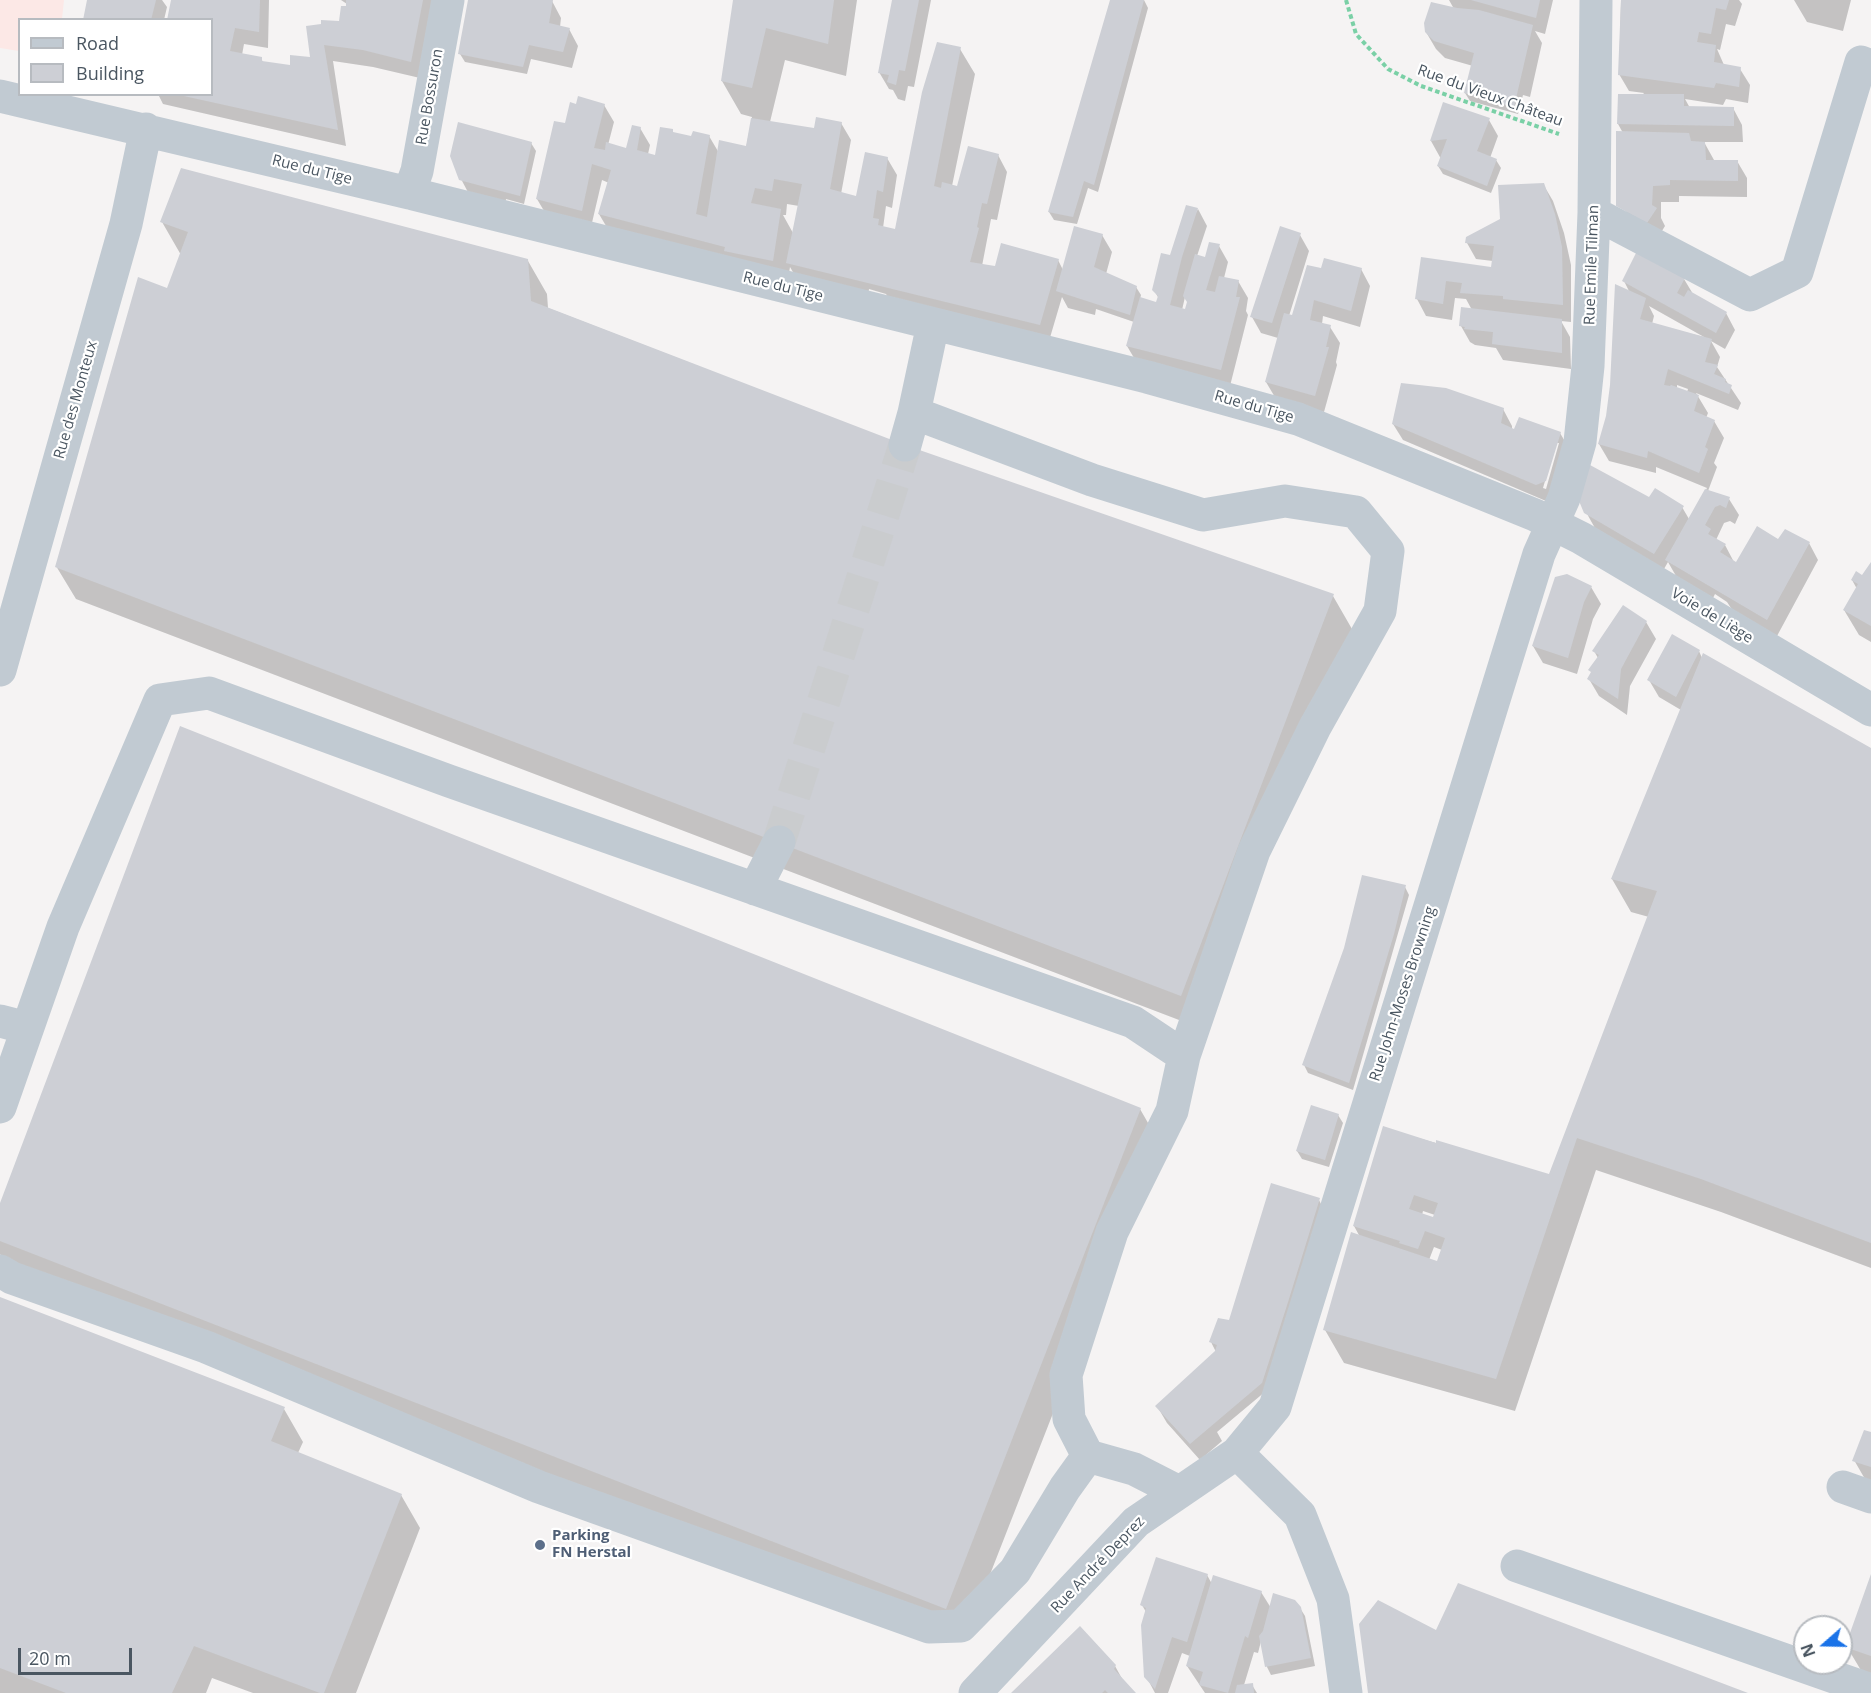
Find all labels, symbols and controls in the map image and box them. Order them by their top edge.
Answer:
legend [18,18,213,96]
text: Road [76,31,119,55]
street label: Rue Bossuron [413,48,447,146]
text: Building [76,61,144,85]
street label: Rue du Vieux Château [1415,61,1565,131]
street label: Rue du Tige [270,151,354,189]
street label: Rue Emile Tilman [1581,205,1603,325]
street label: Rue du Tige [741,268,825,306]
street label: Rue des Monteux [51,339,101,461]
street label: Rue du Tige [1212,387,1296,427]
street label: Voie de Liège [1668,585,1756,647]
street label: Rue John-Moses Browning [1366,904,1440,1084]
street label: Rue André Deprez [1047,1513,1149,1617]
place label: Parking FN Herstal [552,1527,631,1562]
marker: Parking FN Herstal [533,1538,547,1552]
north arrow [1793,1615,1853,1675]
scale bar [21,1636,135,1674]
text: N [1795,1641,1821,1660]
text: 20 m [29,1646,71,1670]

